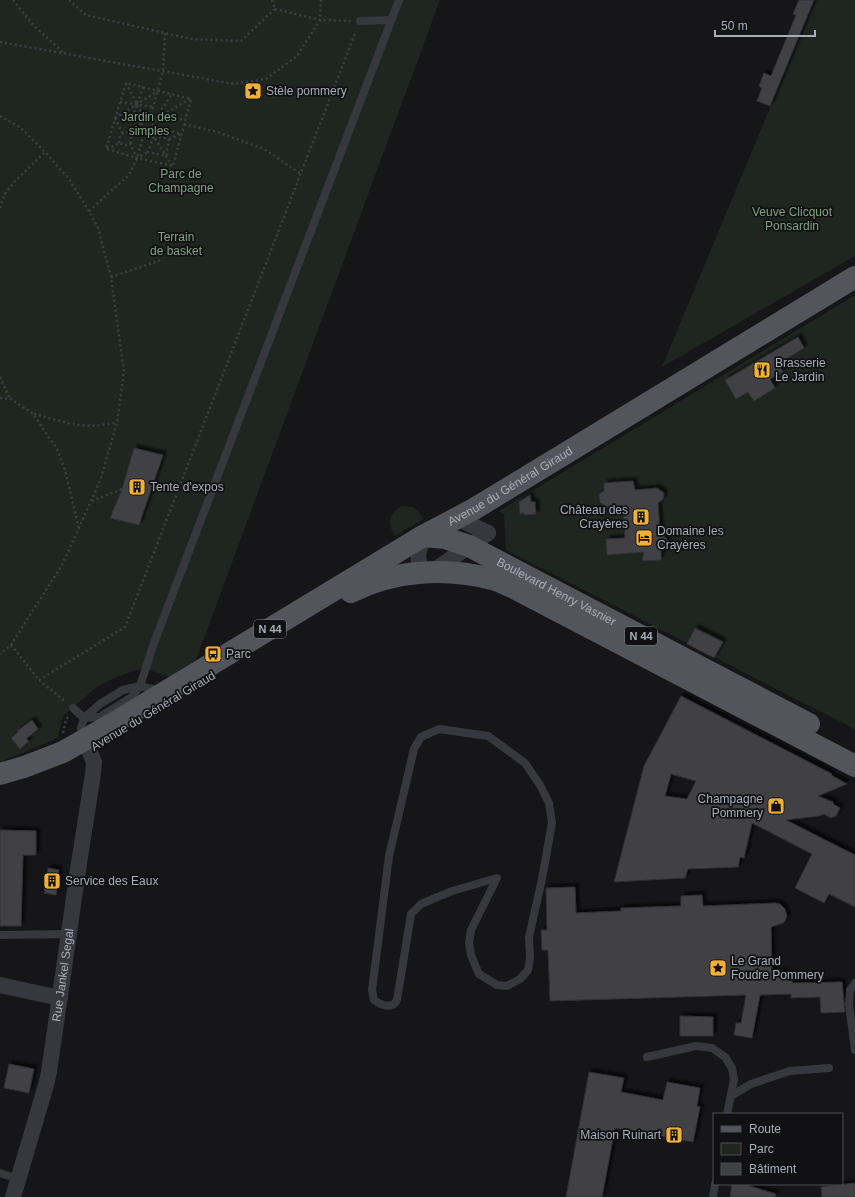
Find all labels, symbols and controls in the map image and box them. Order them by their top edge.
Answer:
scale bar [715,12,815,38]
text: 50 m [721,19,748,33]
place icon: Stèle pommery [243,81,263,101]
place label: Stèle pommery [266,84,347,98]
park label: Jardin des simples [121,110,177,138]
park label: Parc de Champagne [148,167,214,195]
park label: Veuve Clicquot Ponsardin [752,205,833,233]
park label: Terrain de basket [150,230,203,258]
place label: Brasserie Le Jardin [775,356,826,384]
restaurant icon: Brasserie Le Jardin [752,360,772,380]
street label: Avenue du Général Giraud [445,444,575,529]
building icon: Tente d'expos [127,477,147,497]
place label: Tente d'expos [150,480,224,494]
place label: Château des Crayères [560,503,628,531]
building icon: Château des Crayères [631,507,651,527]
place label: Domaine les Crayères [657,524,724,552]
hotel icon: Domaine les Crayères [634,528,654,548]
street label: Boulevard Henry Vasnier [494,555,618,629]
road number: N 44 [254,620,286,638]
road number: N 44 [625,627,657,645]
bus stop icon: Parc [203,644,223,664]
place label: Parc [226,647,251,661]
street label: Avenue du Général Giraud [88,668,218,754]
place label: Champagne Pommery [698,792,763,820]
shop icon: Champagne Pommery [766,796,786,816]
building icon: Service des Eaux [42,871,62,891]
place label: Service des Eaux [65,874,158,888]
street label: Rue Jankel Segal [49,927,77,1023]
place label: Le Grand Foudre Pommery [731,954,824,982]
place icon: Le Grand Foudre Pommery [708,958,728,978]
legend [713,1113,843,1185]
text: Route [749,1122,781,1136]
building icon: Maison Ruinart [664,1125,684,1145]
place label: Maison Ruinart [580,1128,662,1142]
text: Parc [749,1142,774,1156]
text: Bâtiment [749,1162,797,1176]

